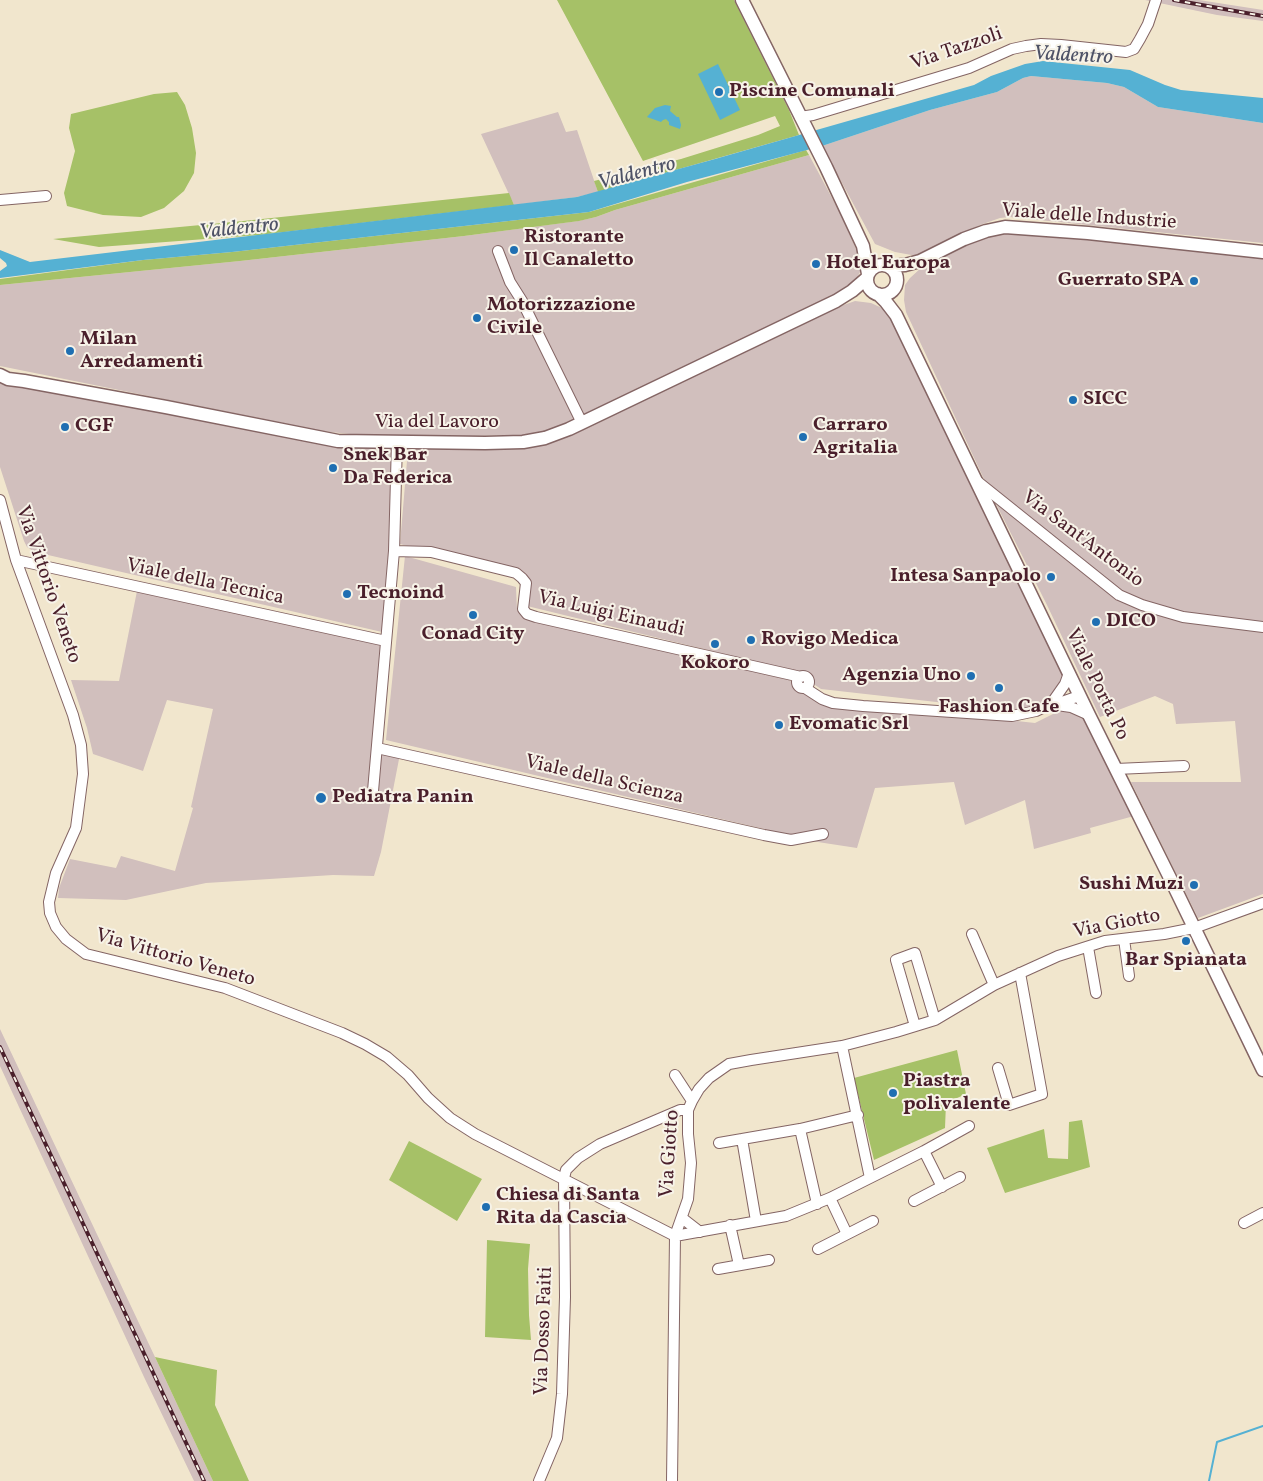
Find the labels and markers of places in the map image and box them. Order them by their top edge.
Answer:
place label: Piscine Comunali [729,80,895,104]
marker: Piscine Comunali [713,86,725,98]
place label: Ristorante Il Canaletto [524,226,634,273]
marker: Ristorante Il Canaletto [508,244,520,256]
place label: Hotel Europa [826,252,950,276]
marker: Hotel Europa [810,258,822,270]
place label: Guerrato SPA [1058,269,1184,293]
marker: Guerrato SPA [1188,275,1200,287]
place label: Motorizzazione Civile [487,294,635,341]
marker: Motorizzazione Civile [471,312,483,324]
place label: Milan Arredamenti [80,328,203,375]
marker: Milan Arredamenti [64,345,76,357]
place label: SICC [1083,388,1127,412]
marker: SICC [1067,394,1079,406]
place label: Carraro Agritalia [813,414,898,461]
place label: CGF [75,415,114,439]
marker: CGF [59,421,71,433]
marker: Carraro Agritalia [797,431,809,443]
place label: Snek Bar Da Federica [343,444,453,491]
marker: Snek Bar Da Federica [327,462,339,474]
place label: Intesa Sanpaolo [890,565,1041,589]
marker: Intesa Sanpaolo [1045,571,1057,583]
place label: Tecnoind [357,582,444,606]
marker: Tecnoind [341,588,353,600]
marker: Conad City [467,609,479,621]
place label: DICO [1106,610,1156,634]
marker: DICO [1090,616,1102,628]
place label: Conad City [421,623,525,647]
place label: Rovigo Medica [761,628,899,652]
marker: Rovigo Medica [745,634,757,646]
marker: Kokoro [709,638,721,650]
place label: Kokoro [680,652,750,676]
place label: Agenzia Uno [842,664,961,688]
marker: Agenzia Uno [965,670,977,682]
marker: Fashion Cafe [993,682,1005,694]
place label: Fashion Cafe [938,696,1060,720]
place label: Evomatic Srl [789,713,909,737]
marker: Evomatic Srl [773,719,785,731]
place label: Pediatra Panin [332,786,474,810]
marker: Pediatra Panin [314,791,328,805]
place label: Sushi Muzi [1079,873,1184,897]
marker: Sushi Muzi [1188,879,1200,891]
marker: Bar Spianata [1180,935,1192,947]
place label: Bar Spianata [1125,949,1247,973]
place label: Piastra polivalente [903,1070,1010,1117]
marker: Piastra polivalente [887,1087,899,1099]
place label: Chiesa di Santa Rita da Cascia [496,1184,640,1231]
marker: Chiesa di Santa Rita da Cascia [480,1201,492,1213]

